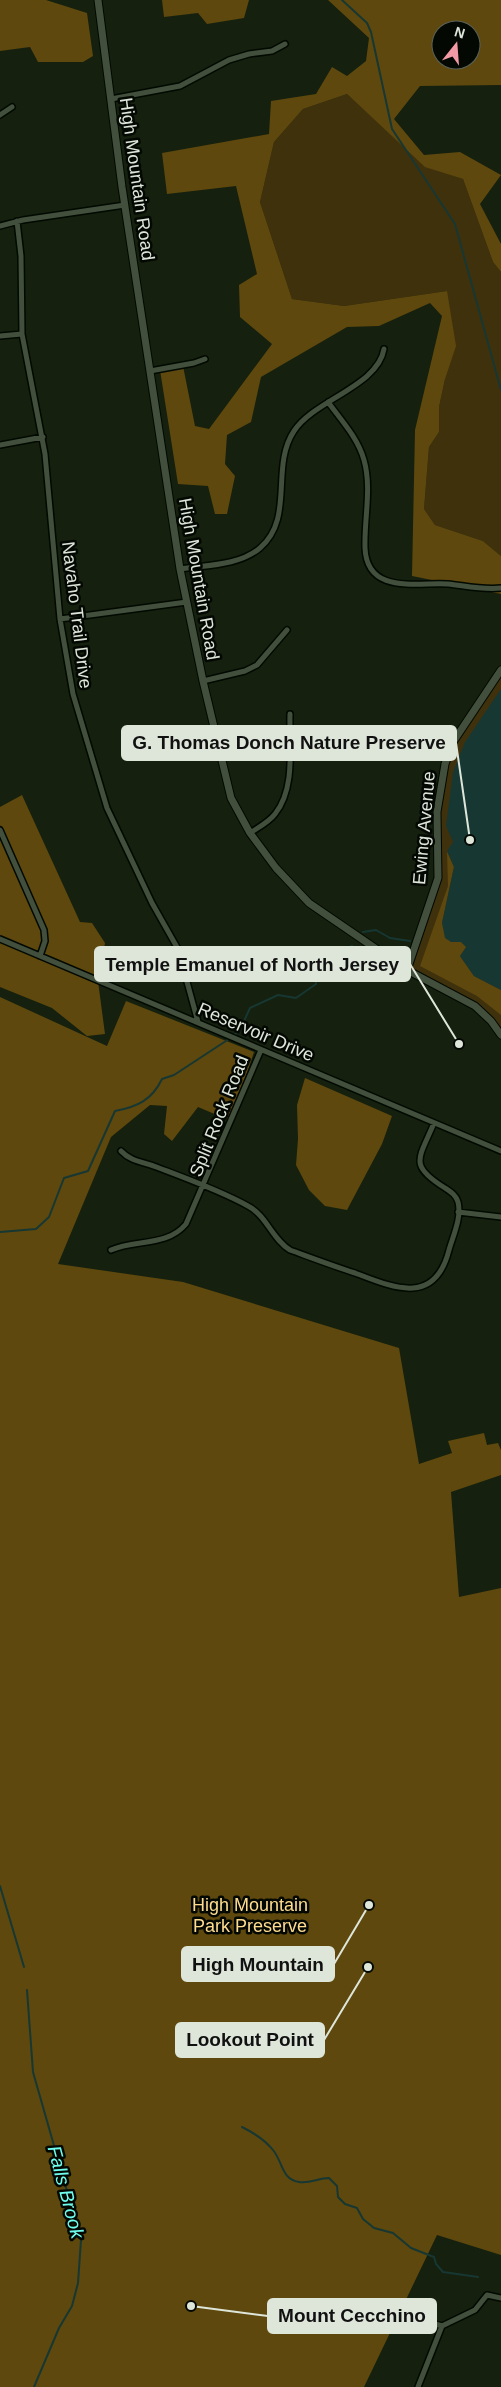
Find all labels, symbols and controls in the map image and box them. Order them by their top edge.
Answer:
north arrow [431,20,481,70]
text: N [453,23,467,42]
street label: High Mountain Road [116,96,158,262]
street label: High Mountain Road [175,496,223,662]
street label: Navaho Trail Drive [58,540,96,690]
callout: G. Thomas Donch Nature Preserve [122,726,456,760]
text: G. Thomas Donch Nature Preserve [132,732,446,753]
street label: Ewing Avenue [409,770,439,886]
callout: Temple Emanuel of North Jersey [95,947,410,981]
text: Temple Emanuel of North Jersey [105,954,400,975]
street label: Reservoir Drive [195,999,317,1065]
street label: Split Rock Road [186,1052,252,1180]
park label: High Mountain Park Preserve [192,1895,308,1936]
callout: High Mountain [182,1947,334,1981]
text: High Mountain [192,1954,324,1975]
callout: Lookout Point [176,2023,324,2057]
text: Lookout Point [186,2029,315,2050]
water label: Falls Brook [44,2143,89,2242]
callout: Mount Cecchino [268,2299,436,2333]
text: Mount Cecchino [278,2305,426,2326]

